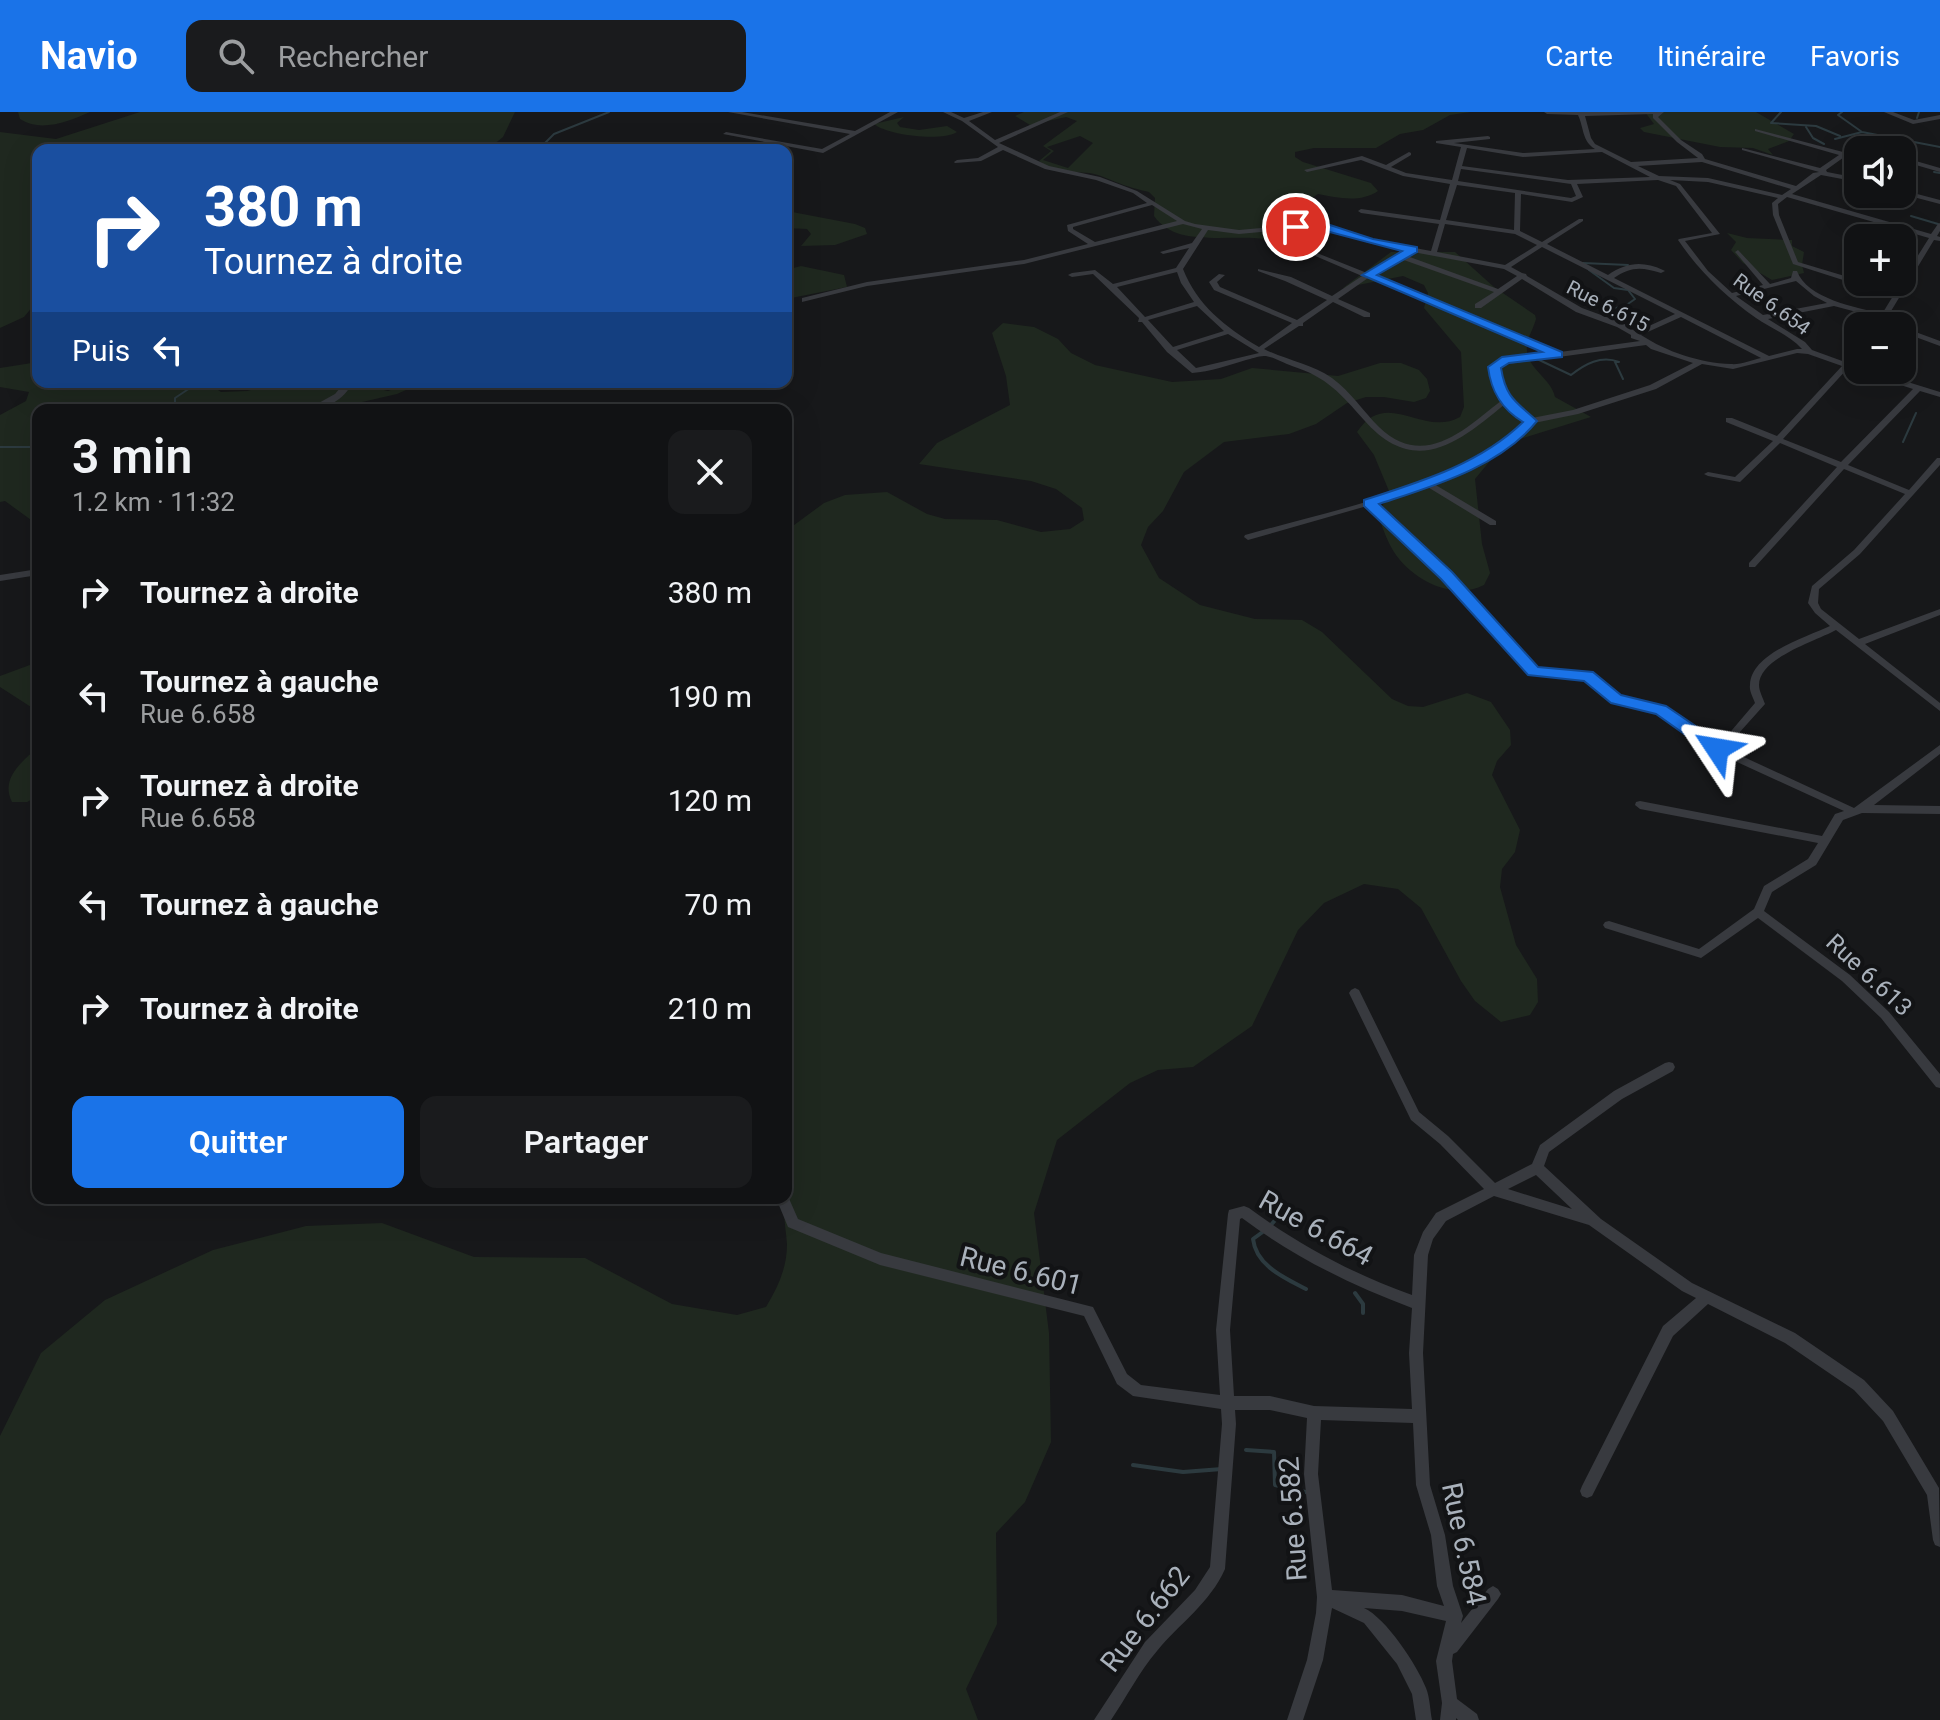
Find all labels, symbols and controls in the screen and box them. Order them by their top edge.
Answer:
search box [186,20,746,92]
text: Navio [40,34,138,78]
icon: search [214,34,258,78]
text: Rechercher [278,39,428,74]
text: Carte [1545,40,1613,73]
text: Itinéraire [1657,40,1766,73]
text: Favoris [1810,40,1900,73]
map controls [1844,136,1916,384]
button: sound [1844,136,1916,208]
text: 380 m [204,174,363,240]
icon: right [72,176,176,280]
pin [1262,193,1330,261]
icon: arrive [1274,205,1318,249]
button: + [1844,224,1916,296]
text: Tournez à droite [204,241,463,283]
street label: Rue 6.654 [1729,268,1815,340]
street label: Rue 6.615 [1563,275,1653,337]
button: − [1844,312,1916,384]
icon: left [146,328,190,372]
text: Puis [72,333,130,368]
text: 3 min [72,428,192,485]
button: close [668,430,752,514]
text: 1.2 km · 11:32 [72,487,235,517]
icon: right [72,570,116,614]
text: Tournez à droite [140,575,359,610]
text: 380 m [668,575,752,610]
text: Tournez à gauche [140,664,379,699]
icon: left [72,674,116,718]
text: 190 m [668,679,752,714]
text: Rue 6.658 [140,699,256,729]
position arrow [1675,707,1759,791]
text: Tournez à droite [140,768,359,803]
icon: right [72,778,116,822]
text: 120 m [668,783,752,818]
text: Rue 6.658 [140,803,256,833]
icon: left [72,882,116,926]
text: Tournez à gauche [140,887,379,922]
text: 70 m [685,887,752,922]
street label: Rue 6.613 [1820,928,1918,1022]
icon: right [72,986,116,1030]
text: Tournez à droite [140,991,359,1026]
text: 210 m [668,991,752,1026]
button: Quitter [72,1096,404,1188]
button: Partager [420,1096,752,1188]
street label: Rue 6.664 [1253,1183,1379,1273]
street label: Rue 6.601 [956,1240,1086,1302]
street label: Rue 6.582 [1272,1456,1314,1582]
street label: Rue 6.584 [1435,1480,1493,1609]
street label: Rue 6.662 [1094,1560,1196,1678]

